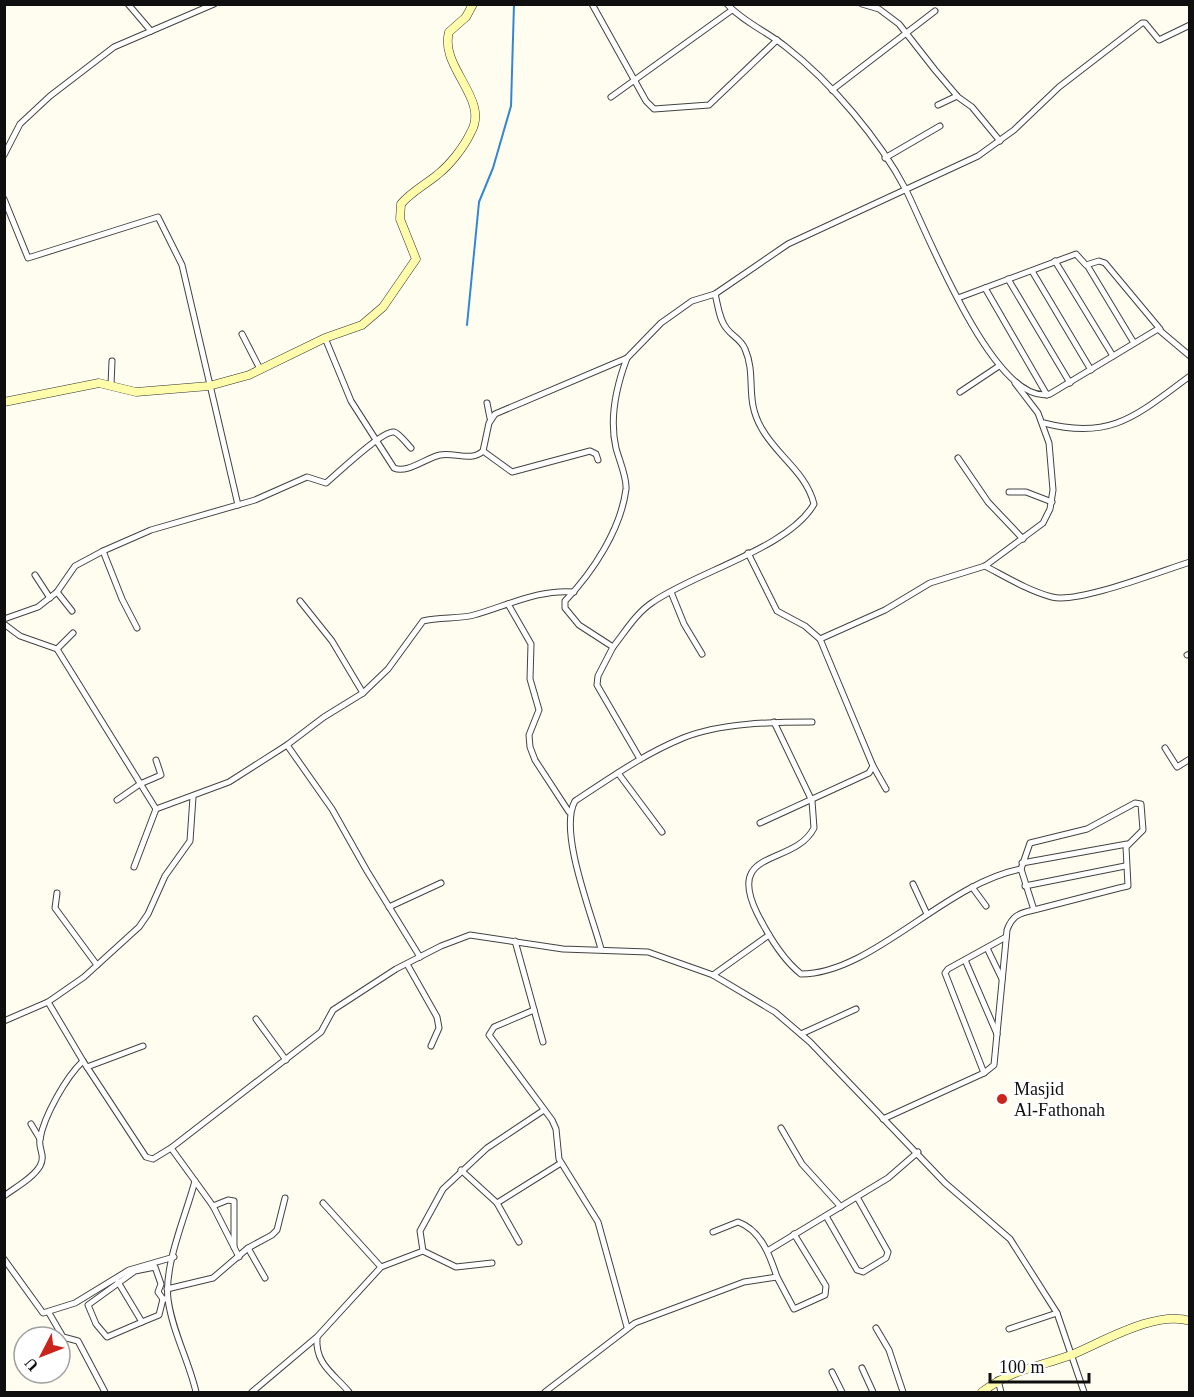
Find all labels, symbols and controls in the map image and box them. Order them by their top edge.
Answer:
place label: Masjid Al-Fathonah [1014,1079,1105,1120]
marker: Masjid Al-Fathonah [995,1092,1009,1106]
north arrow [12,1325,72,1385]
scale bar [990,1346,1089,1384]
text: U [21,1354,41,1375]
text: 100 m [999,1357,1045,1377]

